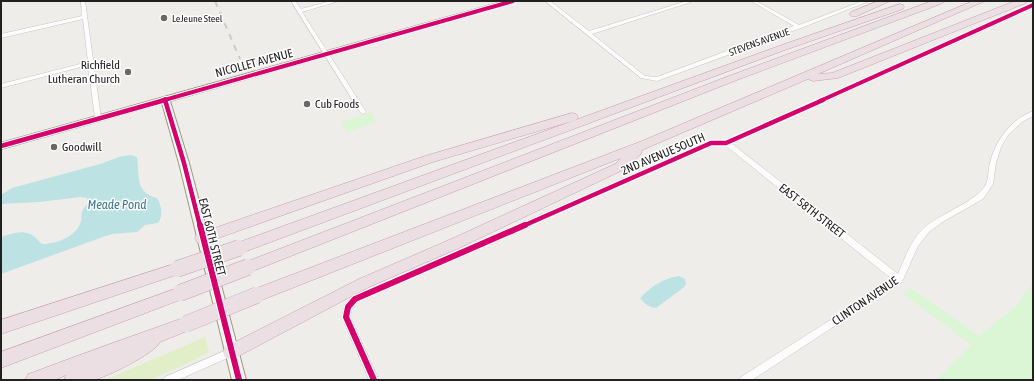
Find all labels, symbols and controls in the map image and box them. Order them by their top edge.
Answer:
marker: LeJeune Steel [159,13,169,23]
place label: LeJeune Steel [172,13,223,24]
street label: STEVENS AVENUE [727,26,791,58]
street label: NICOLLET AVENUE [214,46,294,80]
place label: Richfield Lutheran Church [48,58,120,86]
marker: Richfield Lutheran Church [123,67,133,77]
place label: Cub Foods [315,97,359,111]
marker: Cub Foods [302,99,312,109]
street label: 2ND AVENUE SOUTH [619,130,707,178]
place label: Goodwill [62,140,102,154]
marker: Goodwill [49,142,59,152]
street label: EAST 58TH STREET [776,181,848,242]
water label: Meade Pond [87,197,147,212]
street label: EAST 60TH STREET [196,197,229,278]
street label: CLINTON AVENUE [829,274,901,328]

